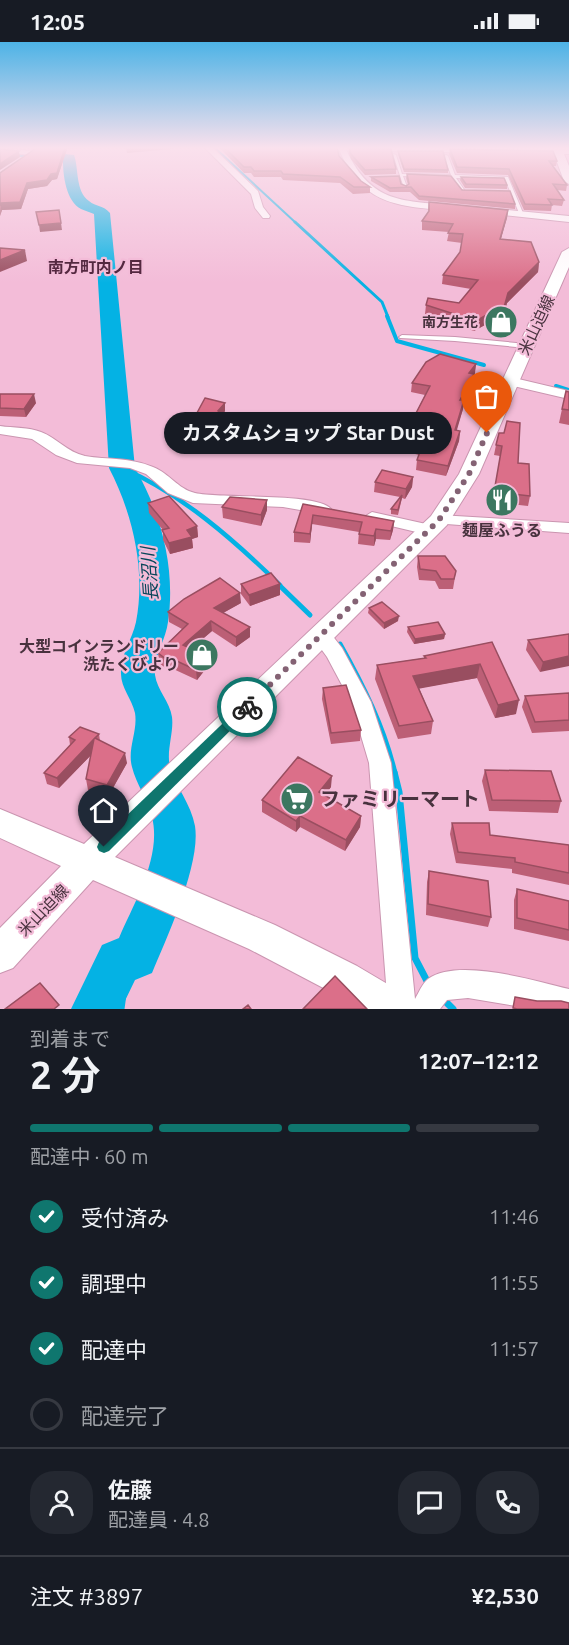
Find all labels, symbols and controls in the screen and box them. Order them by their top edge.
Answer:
text: 12:05 [30,9,85,34]
district label: 南方町内ノ目 [48,258,144,276]
street label: 米山迫線 [514,292,558,358]
shop icon: 南方生花 [483,304,519,340]
place label: 南方生花 [422,314,478,330]
pin [461,371,512,433]
icon: bag [470,380,503,413]
callout: カスタムショップ Star Dust [163,412,451,454]
text: カスタムショップ Star Dust [182,421,434,444]
restaurant icon: 麺屋ふうる [484,482,520,518]
place label: 麺屋ふうる [462,521,542,539]
water label: 長沼川 [137,544,161,602]
place label: 大型コインランドリー 洗たくびより [19,637,179,673]
shop icon: 大型コインランドリー 洗たくびより [184,637,220,673]
courier [217,677,277,737]
icon: bike [231,691,264,724]
supermarket icon: ファミリーマート [279,781,315,817]
pin [78,785,129,847]
place label: ファミリーマート [320,787,480,810]
icon: home [87,794,120,827]
street label: 米山迫線 [14,881,72,939]
text: 到着まで [30,1027,110,1050]
text: 12:07–12:12 [418,1048,539,1073]
text: 2 分 [30,1053,100,1096]
text: 配達中 · 60 m [30,1145,148,1168]
icon: check [30,1200,63,1233]
text: 受付済み [81,1205,169,1230]
text: 11:46 [489,1205,539,1228]
icon: check [30,1266,63,1299]
text: 調理中 [81,1271,147,1296]
text: 11:55 [489,1271,539,1294]
icon: check [30,1332,63,1365]
text: 配達中 [81,1337,147,1362]
text: 11:57 [489,1337,539,1360]
text: 配達完了 [81,1403,169,1428]
button: person [30,1471,93,1534]
button: chat [398,1471,461,1534]
button: phone [476,1471,539,1534]
text: 佐藤 [108,1477,152,1502]
text: 配達員 · 4.8 [108,1508,210,1531]
text: ¥2,530 [472,1583,539,1608]
text: 注文 #3897 [30,1584,143,1609]

